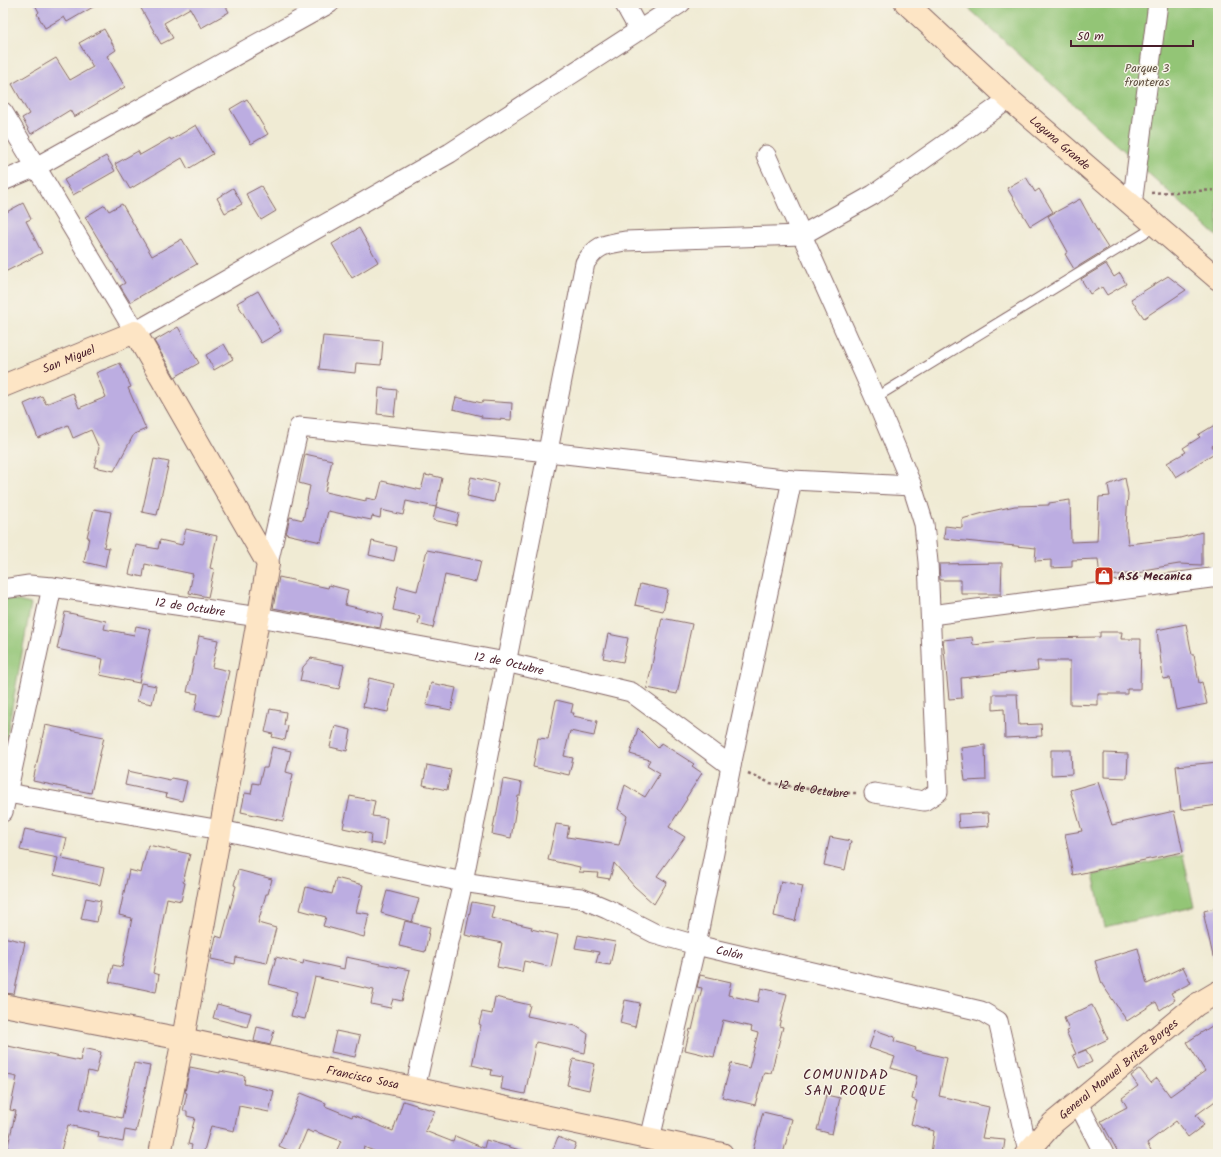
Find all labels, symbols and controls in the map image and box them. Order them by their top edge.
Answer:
scale bar [1071,22,1193,48]
text: 50 m [1077,27,1104,46]
park label: Parque 3 fronteras [1124,59,1170,92]
street label: Laguna Grande [1025,111,1095,175]
street label: San Miguel [39,340,98,378]
shop icon: AS6 Mecanica [1093,565,1115,587]
place label: AS6 Mecanica [1118,567,1192,586]
street label: 12 de Octubre [154,593,227,622]
street label: 12 de Octubre [473,647,546,680]
street label: 12 de Octubre [777,775,849,803]
street label: Colón [714,940,745,965]
street label: General Manuel Britez Borges [1054,1014,1183,1124]
street label: Francisco Sosa [325,1060,401,1094]
district label: COMUNIDAD SAN ROQUE [803,1064,889,1102]

